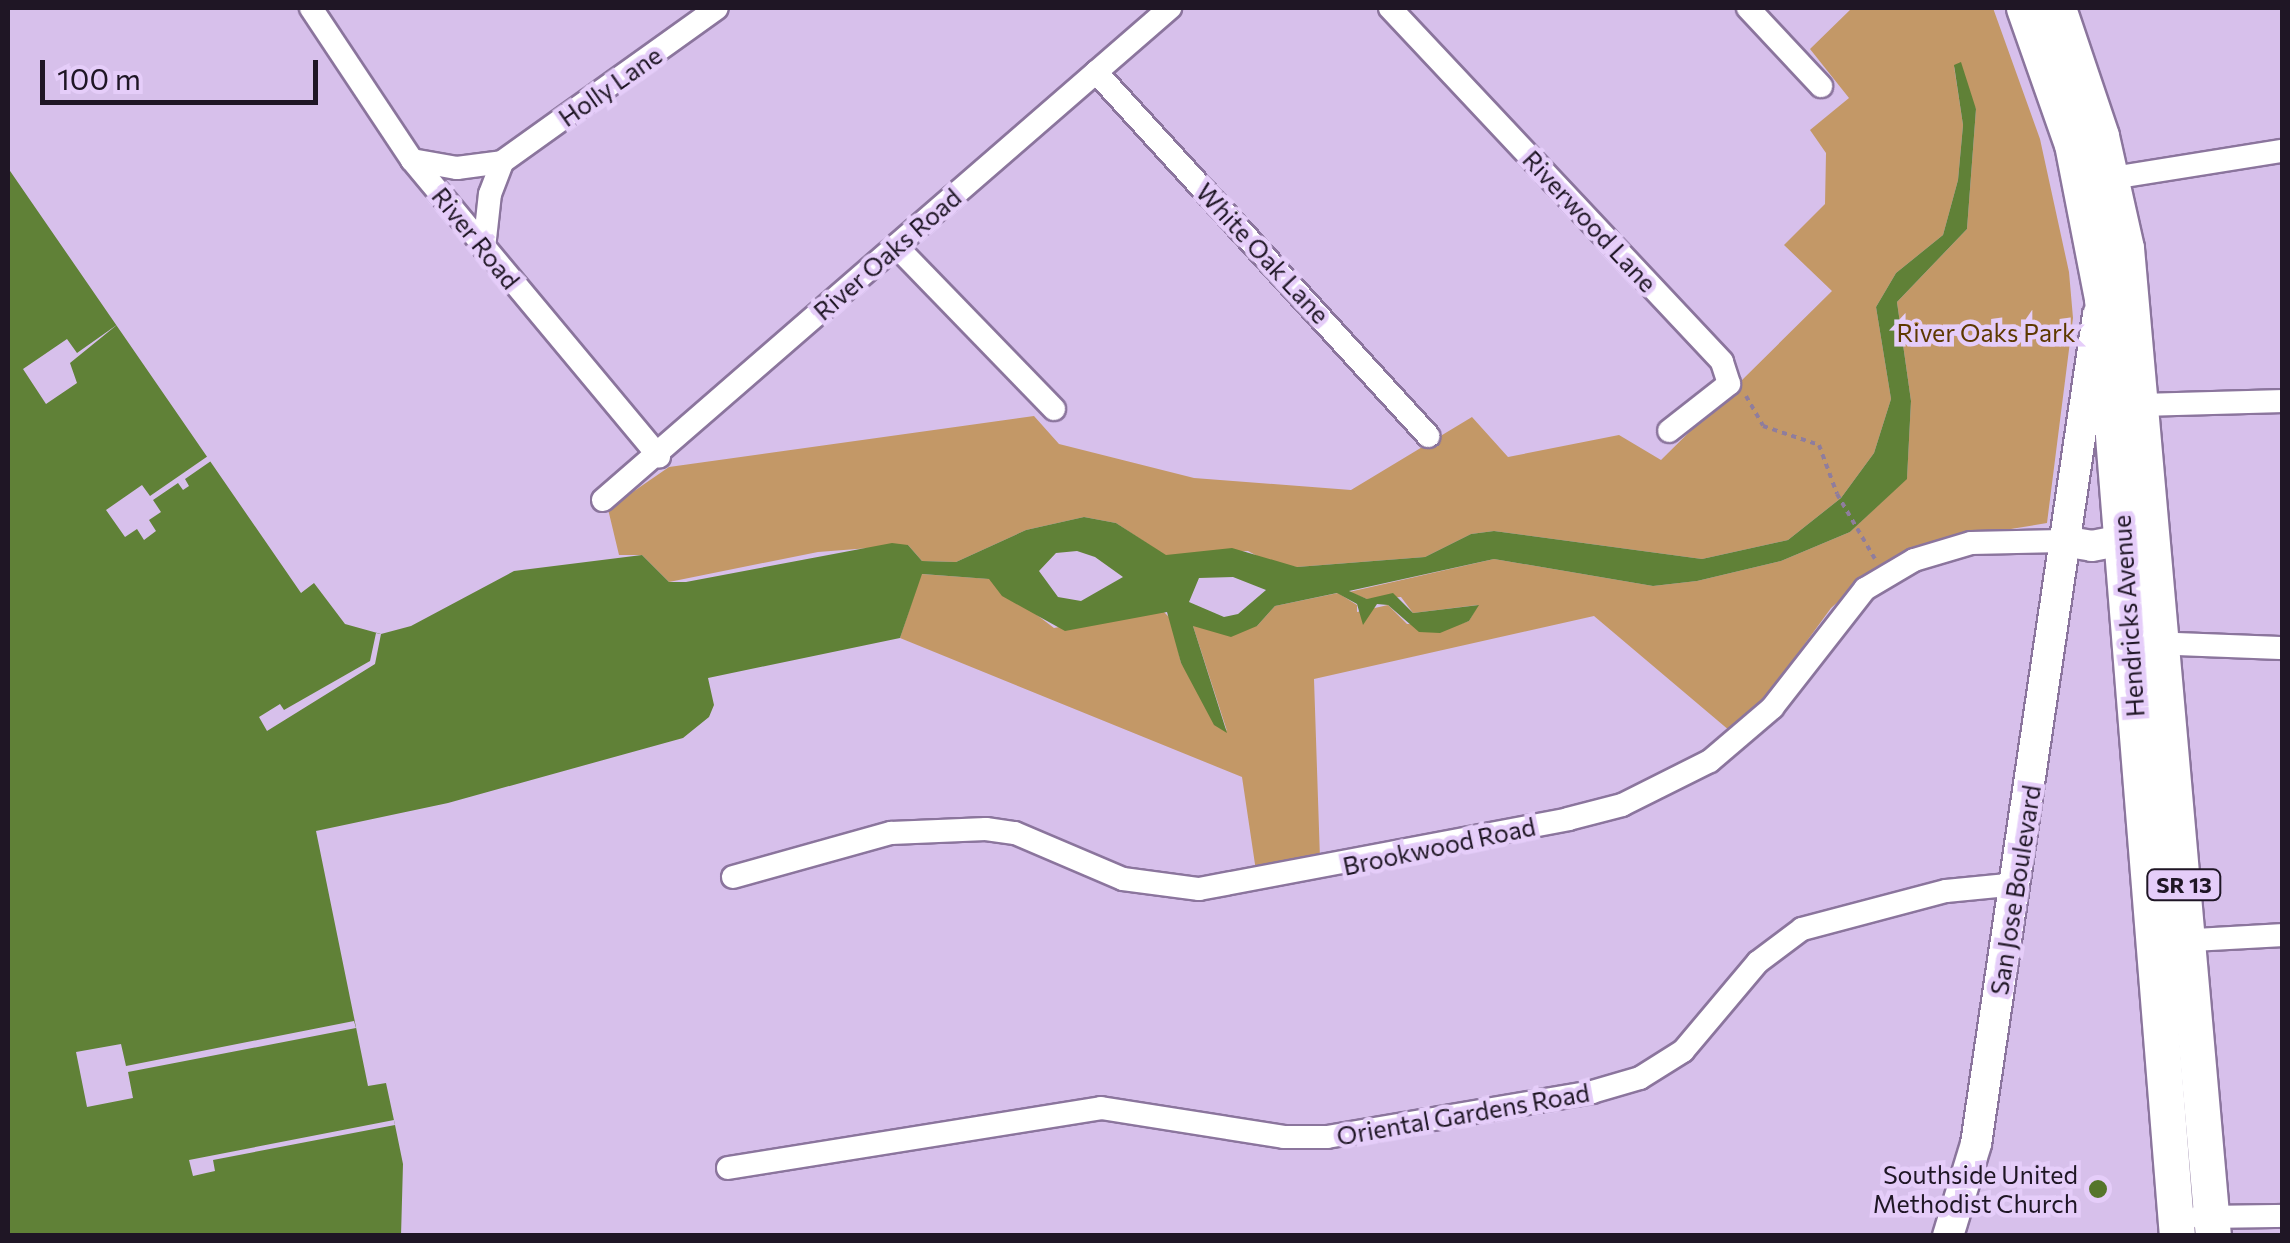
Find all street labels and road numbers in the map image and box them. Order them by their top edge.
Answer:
street label: Holly Lane [553,40,667,132]
street label: Riverwood Lane [1517,144,1663,298]
street label: White Oak Lane [1190,177,1336,329]
street label: River Road [426,181,526,295]
street label: River Oaks Road [807,182,967,326]
street label: Hendricks Avenue [2106,514,2150,718]
street label: San Jose Boulevard [1984,783,2046,997]
street label: Brookwood Road [1340,811,1538,881]
road number: SR 13 [2144,868,2224,902]
street label: Oriental Gardens Road [1334,1077,1592,1151]

